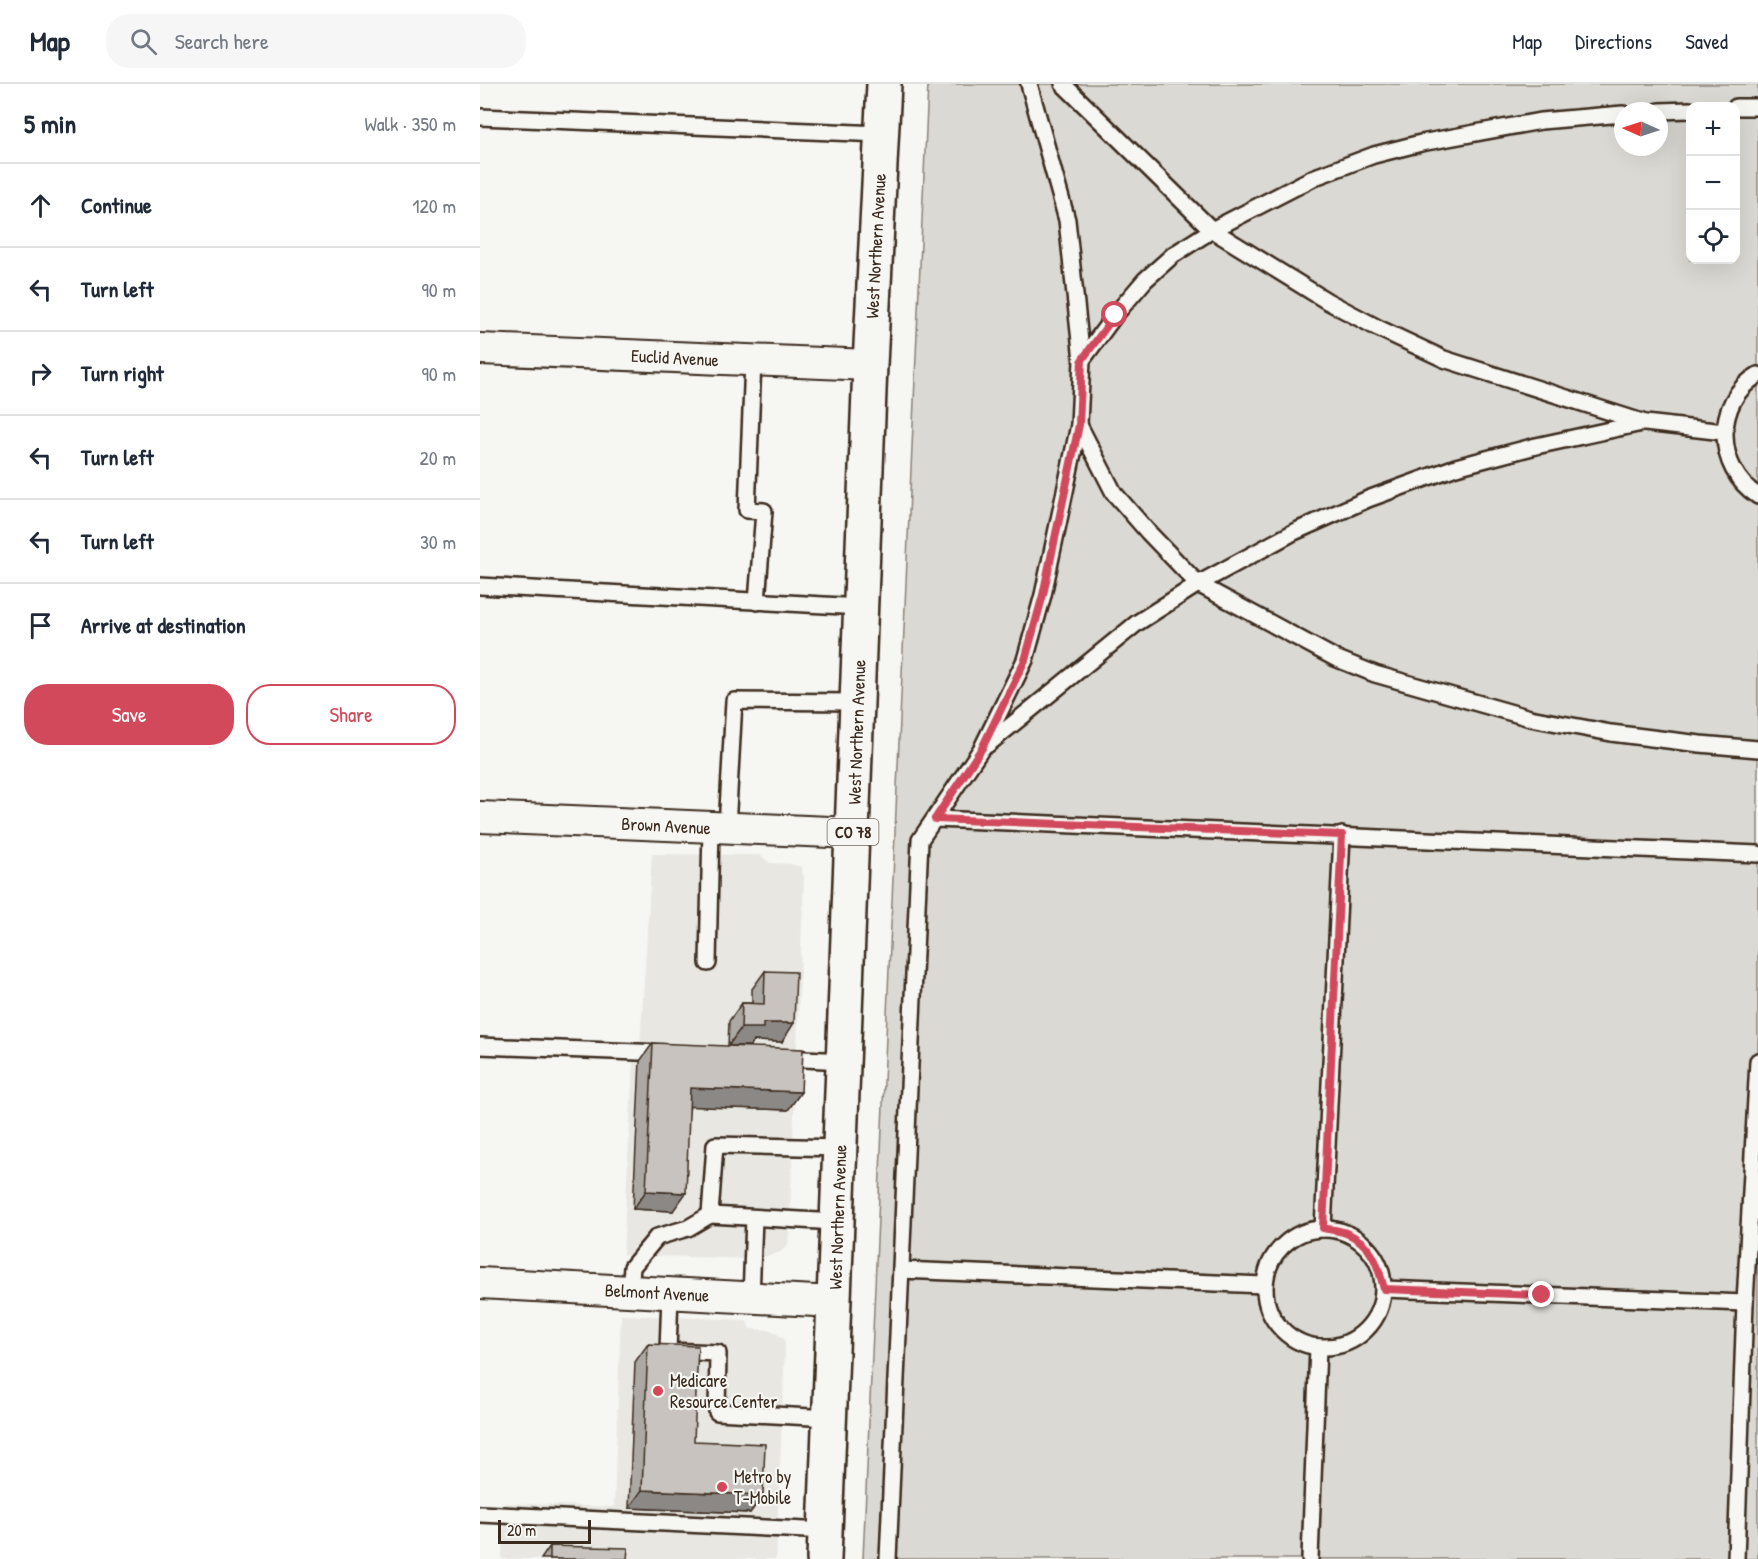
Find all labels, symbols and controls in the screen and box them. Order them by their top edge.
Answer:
search box [106,14,526,68]
text: Map [30,22,70,60]
icon: search [127,25,160,58]
text: Search here [175,26,269,56]
text: Map [1512,27,1542,56]
text: Directions [1575,27,1652,56]
text: Saved [1685,27,1728,56]
north arrow [1614,102,1668,156]
map controls [1686,102,1740,264]
button: + [1686,102,1740,156]
text: 5 min [24,106,76,141]
text: Walk · 350 m [364,110,456,137]
button: − [1686,156,1740,210]
street label: West Northern Avenue [859,173,892,319]
icon: ahead [24,189,57,222]
text: Continue [81,190,152,220]
text: 120 m [412,192,456,219]
button: locate [1686,210,1740,264]
icon: left [24,273,57,306]
text: Turn left [81,274,154,304]
text: 90 m [422,276,456,303]
route start [1101,301,1127,327]
street label: Euclid Avenue [631,343,720,372]
icon: right [24,357,57,390]
text: Turn right [81,358,164,388]
text: 90 m [422,360,456,387]
icon: left [24,441,57,474]
text: Turn left [81,442,154,472]
text: 20 m [419,444,456,471]
icon: left [24,525,57,558]
text: Turn left [81,526,154,556]
text: 30 m [420,528,456,555]
icon: arrive [24,609,57,642]
text: Arrive at destination [81,610,246,640]
street label: West Northern Avenue [841,659,872,805]
button: Save [24,684,234,745]
button: Share [246,684,456,745]
street label: Brown Avenue [621,811,711,840]
road number: CO 78 [828,819,878,845]
street label: West Northern Avenue [822,1144,853,1290]
street label: Belmont Avenue [604,1277,710,1308]
route end [1528,1281,1554,1307]
place label: Medicare Resource Center [670,1368,777,1414]
marker: Medicare Resource Center [651,1384,665,1398]
place label: Metro by T-Mobile [734,1464,792,1510]
marker: Metro by T-Mobile [715,1480,729,1494]
scale bar [498,1517,591,1544]
text: 20 m [507,1519,536,1541]

